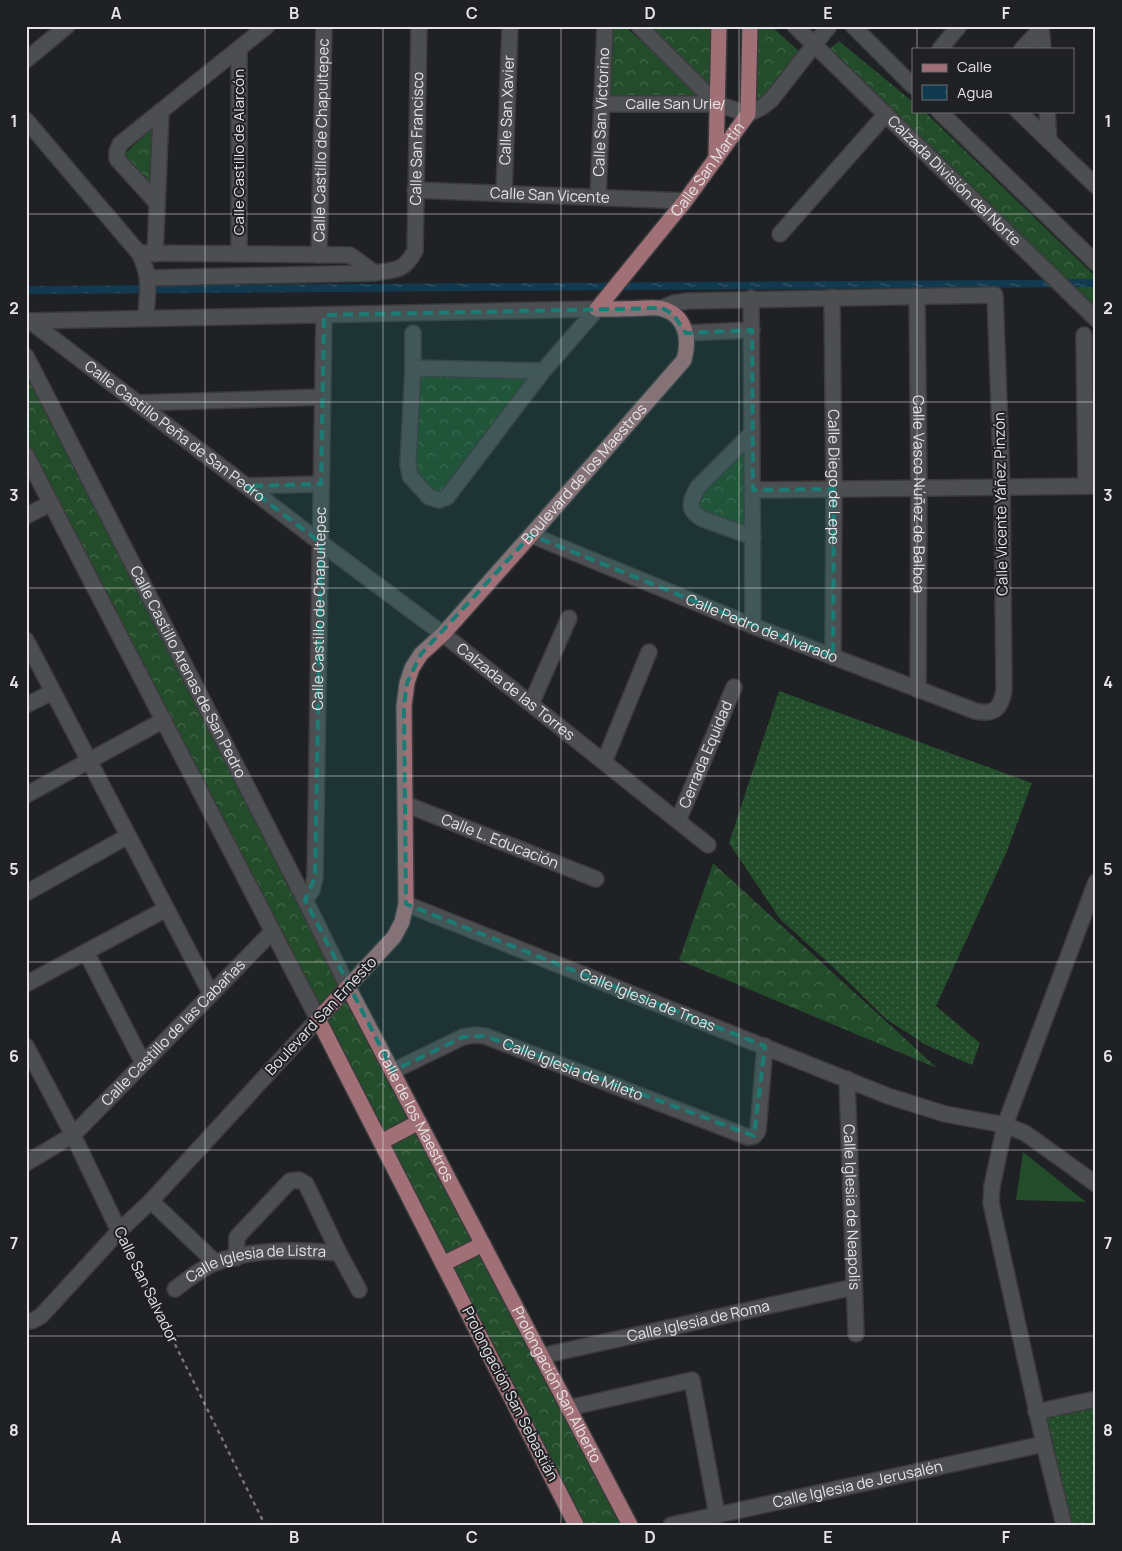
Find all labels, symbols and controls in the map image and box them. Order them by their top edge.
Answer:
text: A [111,2,122,24]
text: B [289,2,299,24]
text: C [466,2,478,24]
text: D [644,2,656,24]
text: E [823,2,833,24]
text: F [1002,2,1011,24]
street label: Calle Castillo de Chapultepec [308,38,334,242]
street label: Calle San Victorino [588,47,614,177]
legend [912,48,1074,112]
street label: Calle San Xavier [494,54,519,165]
text: Calle [957,56,992,77]
street label: Calle Castillo de Alarcón [228,69,249,235]
street label: Calle San Francisco [405,71,428,206]
text: Agua [957,82,993,103]
street label: Calle San Uriel [625,93,728,116]
text: 1 [10,110,18,132]
text: 1 [1104,110,1112,132]
street label: Calzada División del Norte [883,111,1026,251]
street label: Calle San Martín [665,118,749,221]
street label: Calle San Vicente [490,182,610,208]
text: 2 [9,297,19,319]
text: 2 [1103,297,1113,319]
street label: Calle Castillo Peña de San Pedro [80,355,270,507]
street label: Calle Vasco Núñez de Balboa [908,395,930,593]
street label: Boulevard de los Maestros [516,399,651,549]
street label: Calle Diego de Lepe [823,409,845,545]
street label: Calle Vicente Yáñez Pinzón [988,412,1013,596]
text: 3 [9,484,19,506]
text: 3 [1103,484,1113,506]
street label: Calle Castillo de Chapultepec [307,507,331,710]
street label: Calle Castillo Arenas de San Pedro [125,562,252,781]
street label: Calle Pedro de Alvarado [683,589,841,668]
street label: Calzada de las Torres [452,638,580,745]
text: 4 [9,671,19,693]
text: 4 [1103,671,1113,693]
street label: Cerrada Equidad [674,697,737,811]
street label: Calle L. Educación [438,808,562,873]
text: 5 [9,858,19,880]
text: 5 [1103,858,1113,880]
street label: Boulevard San Ernesto [260,952,381,1080]
street label: Calle Castillo de las Cabañas [96,954,250,1110]
street label: Calle Iglesia de Troas [577,963,719,1036]
street label: Calle Iglesia de Mileto [500,1033,646,1106]
text: 6 [9,1045,19,1067]
street label: Calle de los Maestros [372,1045,459,1185]
text: 6 [1103,1045,1113,1067]
street label: Calle Iglesia de Neapolis [839,1124,865,1290]
street label: Calle San Salvador [109,1223,184,1347]
text: 7 [10,1232,18,1254]
text: 7 [1104,1232,1112,1254]
street label: Calle Iglesia de Listra [181,1240,327,1288]
street label: Calle Iglesia de Roma [625,1295,771,1347]
street label: Prolongación San Alberto [507,1302,607,1467]
street label: Prolongación San Sebastián [457,1303,564,1485]
text: 8 [9,1419,19,1441]
text: 8 [1103,1419,1113,1441]
street label: Calle Iglesia de Jerusalén [771,1455,945,1513]
text: A [111,1526,122,1548]
text: B [289,1526,299,1548]
text: C [466,1526,478,1548]
text: D [644,1526,656,1548]
text: E [823,1526,833,1548]
text: F [1002,1526,1011,1548]

